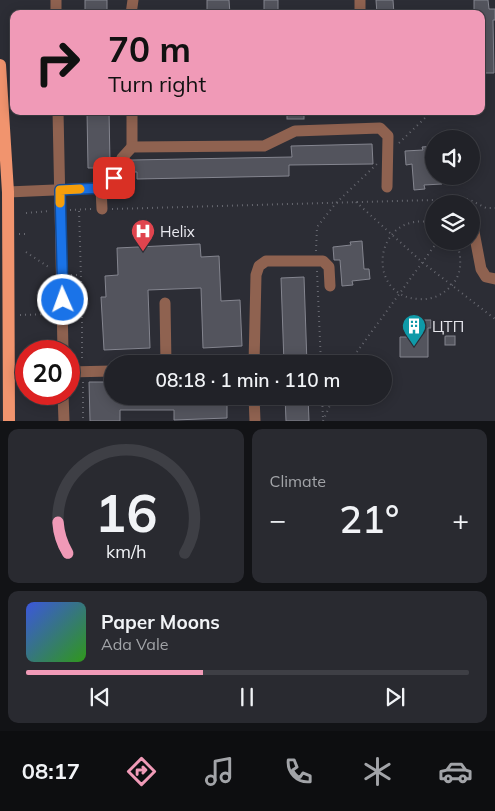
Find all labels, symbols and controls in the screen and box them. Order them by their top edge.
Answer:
text: 70 m [108,27,191,71]
icon: right [25,30,90,95]
text: Turn right [108,70,206,98]
map controls [425,130,480,250]
button: sound [425,130,480,185]
pin [93,157,135,199]
icon: arrive [100,164,128,192]
button: layers [425,195,480,250]
hospital icon: Helix [130,218,156,252]
place label: Helix [160,222,195,241]
position arrow [36,273,88,325]
building icon: ЦТП [401,313,427,347]
place label: ЦТП [432,317,464,336]
speed limit sign: 20 [15,340,80,405]
text: 08:18 · 1 min · 110 m [155,368,341,392]
text: Climate [270,471,326,491]
text: 16 [95,480,157,545]
text: 21° [339,495,399,543]
text: − [270,502,286,537]
text: + [452,502,469,537]
text: km/h [106,540,146,562]
text: Paper Moons [101,610,220,634]
text: Ada Vale [101,634,168,654]
icon: previous [86,683,114,711]
icon: pause [233,683,261,711]
icon: next [381,683,409,711]
icon: directions [124,754,159,789]
icon: music [202,754,237,789]
icon: phone [281,754,316,789]
icon: climate [360,754,395,789]
icon: car [438,754,473,789]
text: 08:17 [22,757,80,785]

